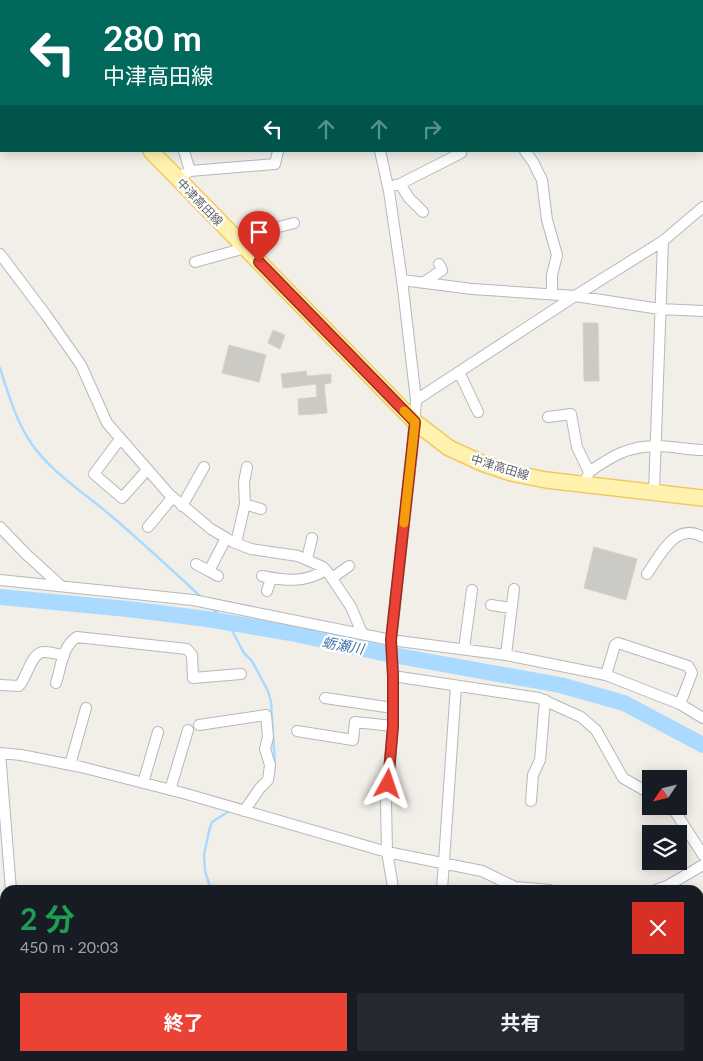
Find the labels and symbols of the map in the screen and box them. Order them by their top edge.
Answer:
street label: 中津高田線 [174,175,226,229]
pin [238,211,280,262]
street label: 中津高田線 [469,451,531,483]
water label: 蛎瀬川 [321,633,367,657]
position arrow [361,757,413,809]
north arrow [642,770,688,815]

